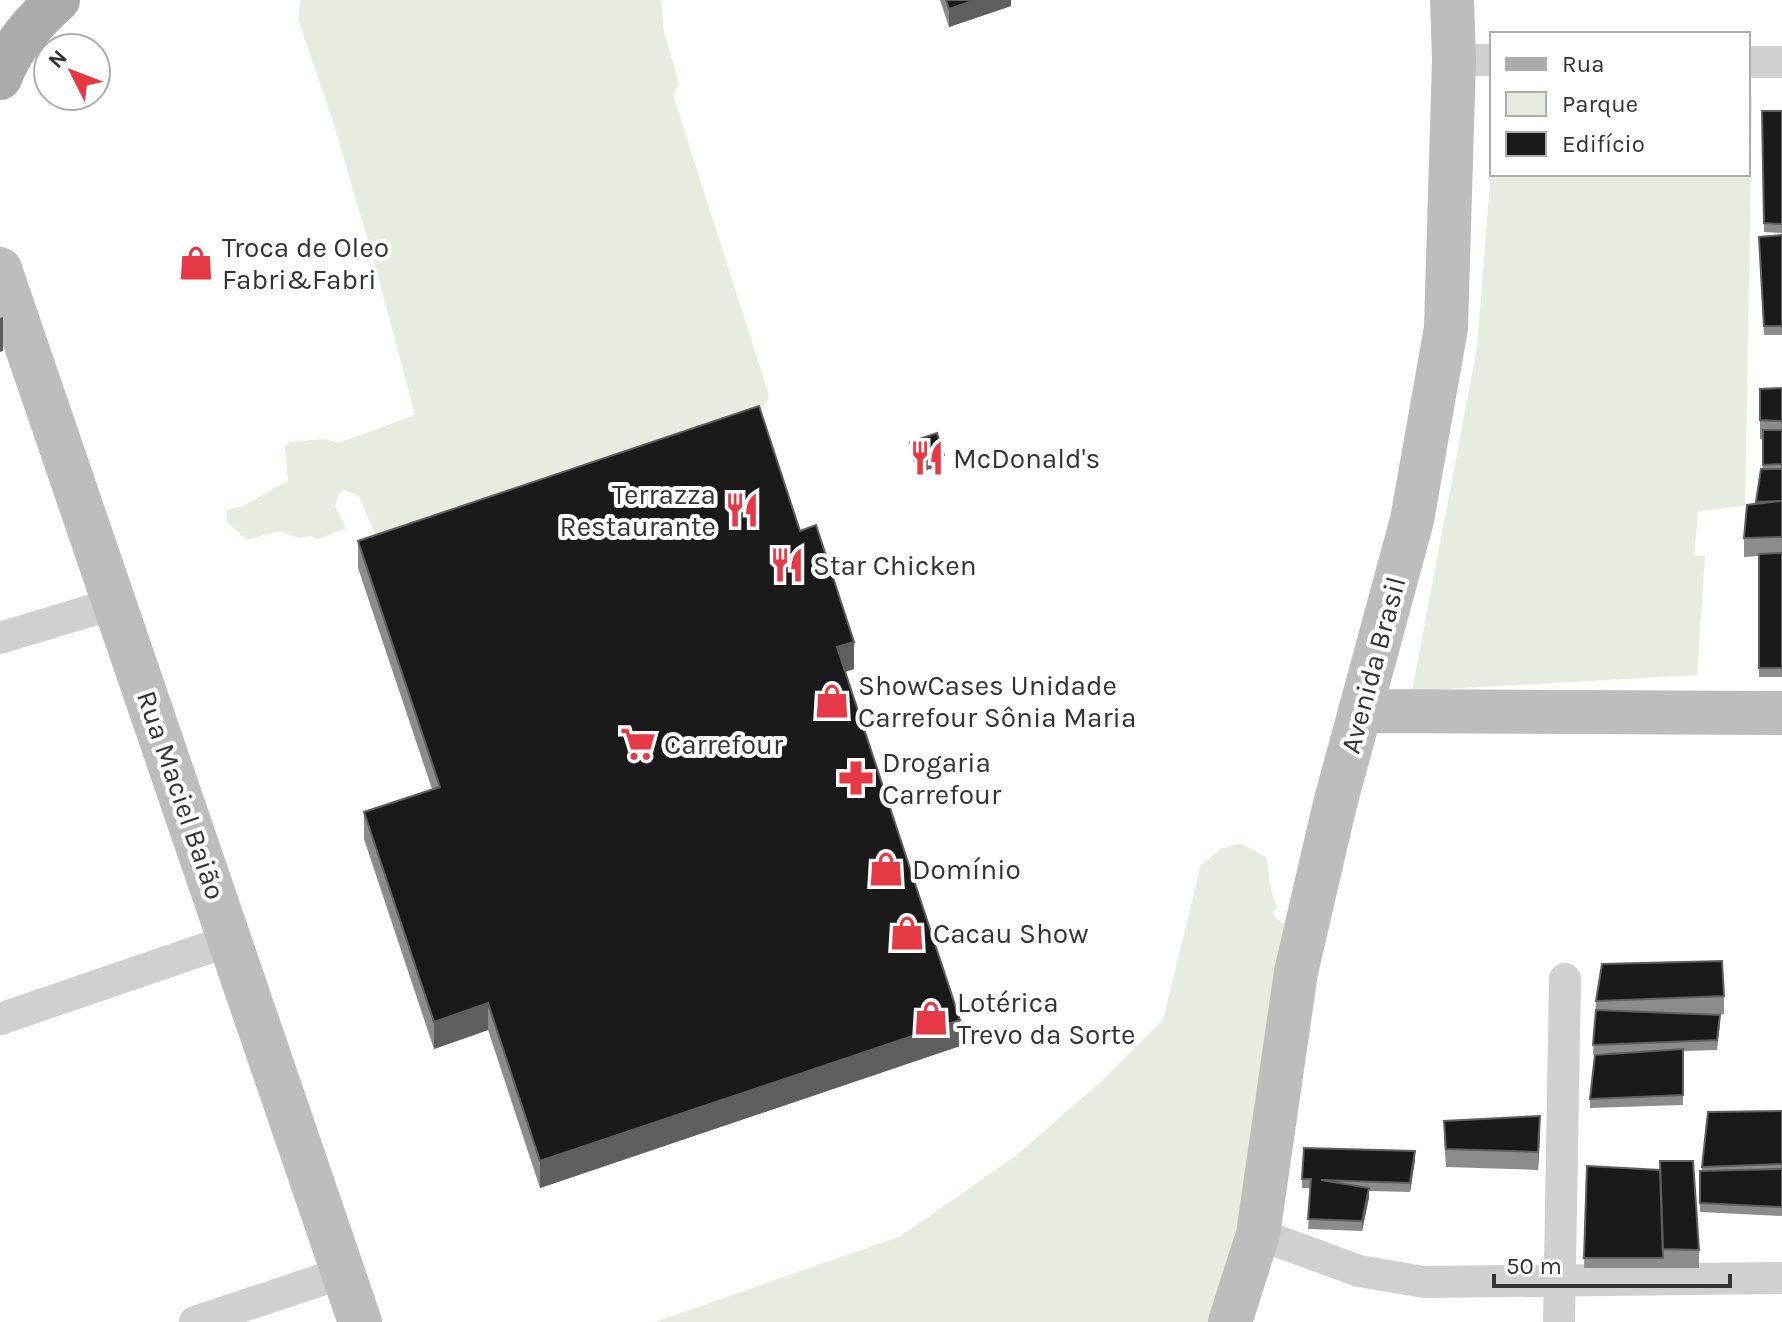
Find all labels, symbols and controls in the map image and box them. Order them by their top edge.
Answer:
north arrow [32,32,112,112]
legend [1490,32,1750,176]
text: N [43,45,73,74]
text: Rua [1562,50,1604,78]
text: Parque [1562,90,1638,118]
text: Edifício [1562,130,1645,158]
place label: Troca de Oleo Fabri&Fabri [222,231,389,296]
shop icon: Troca de Oleo Fabri&Fabri [177,244,215,282]
restaurant icon: McDonald's [908,439,946,477]
place label: McDonald's [953,442,1100,475]
place label: Terrazza Restaurante [560,478,716,543]
restaurant icon: Terrazza Restaurante [723,491,761,529]
restaurant icon: Star Chicken [768,546,806,584]
place label: Star Chicken [813,549,977,582]
street label: Avenida Brasil [1334,573,1412,757]
place label: ShowCases Unidade Carrefour Sônia Maria [858,669,1136,734]
shop icon: ShowCases Unidade Carrefour Sônia Maria [813,682,851,720]
street label: Rua Maciel Baião [130,686,232,904]
supermarket icon: Carrefour [619,725,657,763]
place label: Carrefour [664,728,784,761]
place label: Drogaria Carrefour [882,746,1002,811]
pharmacy icon: Drogaria Carrefour [837,759,875,797]
shop icon: Domínio [867,850,905,888]
place label: Domínio [912,853,1021,886]
shop icon: Cacau Show [888,914,926,952]
place label: Cacau Show [933,917,1088,950]
place label: Lotérica Trevo da Sorte [957,986,1135,1051]
shop icon: Lotérica Trevo da Sorte [912,999,950,1037]
scale bar [1494,1238,1730,1288]
text: 50 m [1506,1252,1562,1280]

